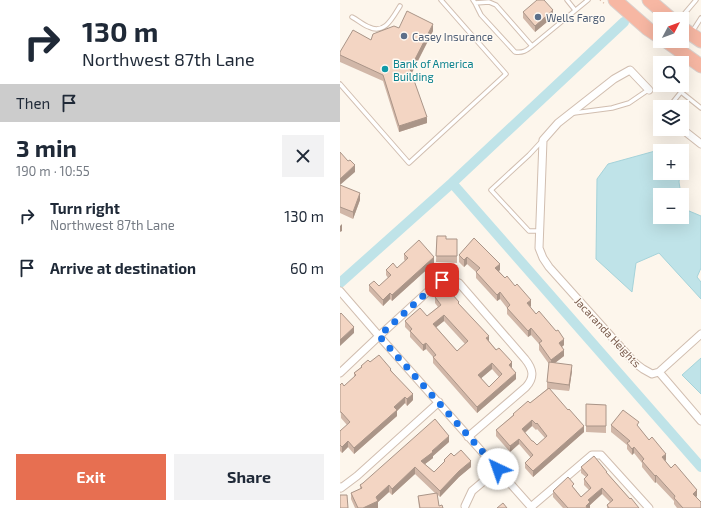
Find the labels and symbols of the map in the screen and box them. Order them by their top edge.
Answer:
place label: Wells Fargo [546,11,605,24]
marker: Wells Fargo [533,12,543,22]
north arrow [653,12,689,48]
place label: Casey Insurance [412,30,493,43]
marker: Casey Insurance [399,31,409,41]
place label: Bank of America Building [393,57,474,83]
marker: Bank of America Building [380,64,390,74]
pin [425,263,459,297]
street label: Jacaranda Heights [572,294,644,370]
position arrow [477,448,519,490]

